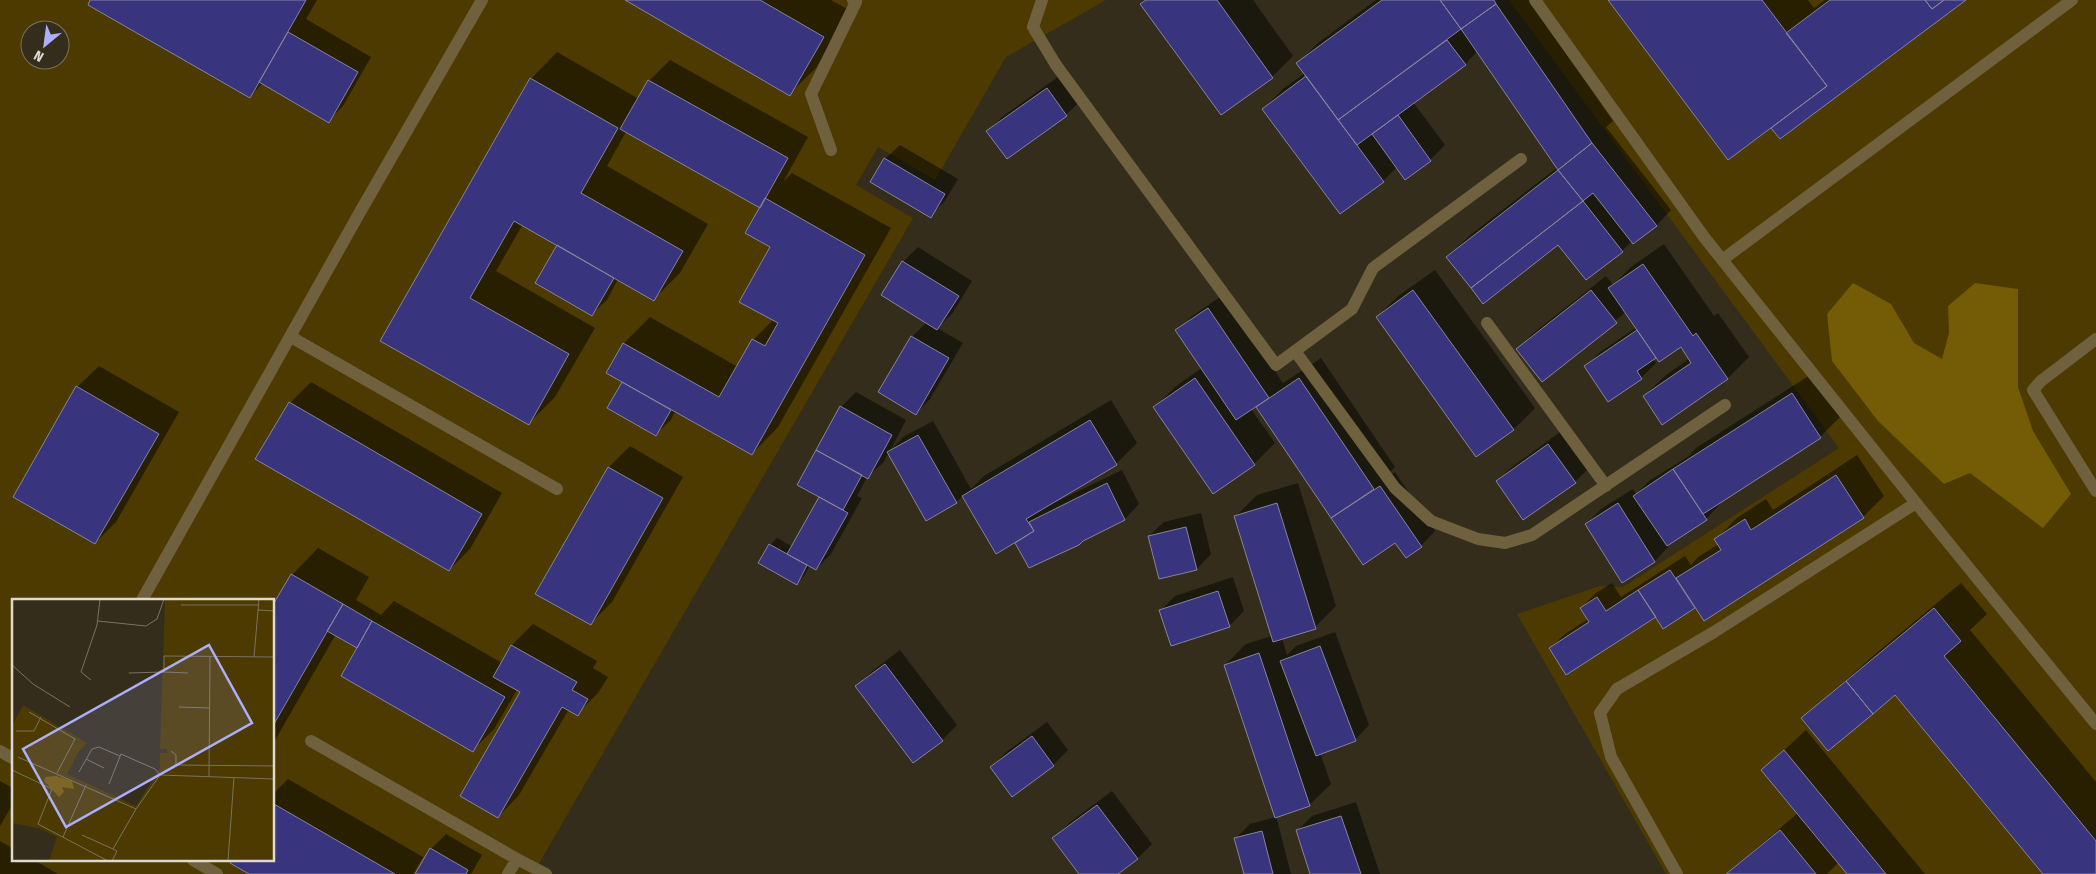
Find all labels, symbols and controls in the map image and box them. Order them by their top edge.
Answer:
north arrow [20,20,70,70]
text: N [31,46,47,65]
inset map [12,599,275,862]

